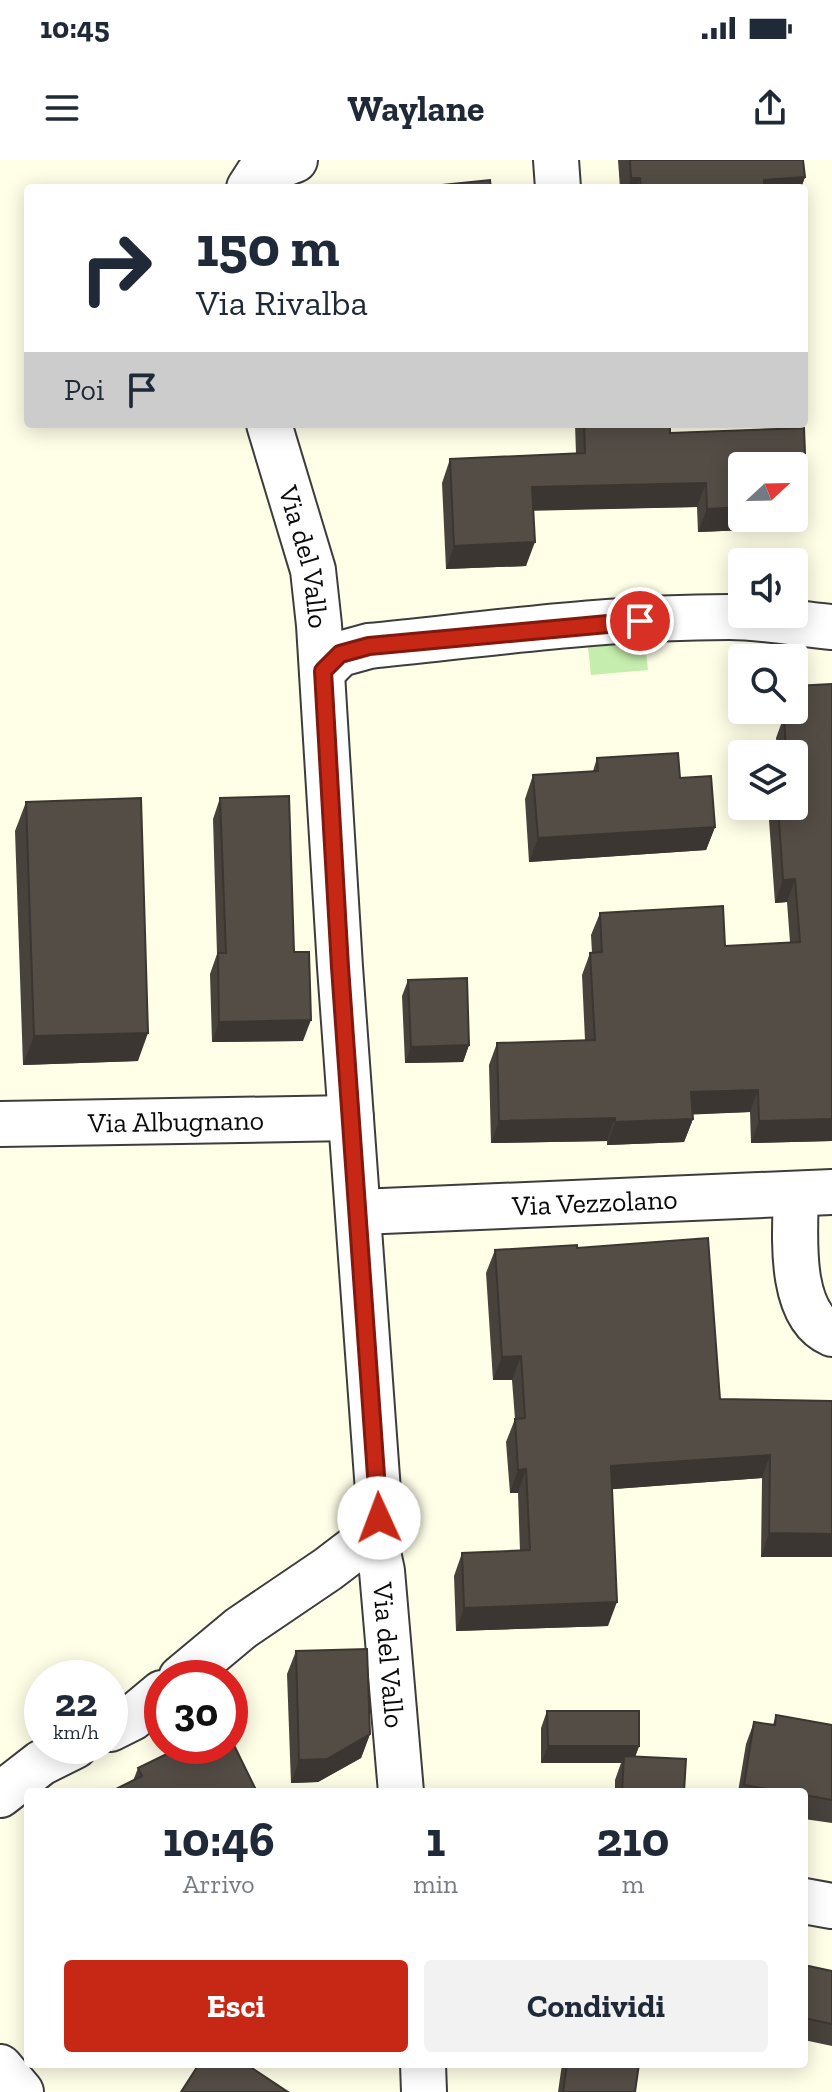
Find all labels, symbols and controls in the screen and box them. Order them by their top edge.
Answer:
text: 10:45 [40,10,110,46]
icon: menu [40,86,84,130]
icon: share [748,86,792,130]
text: Waylane [348,87,484,130]
text: 150 m [196,213,340,280]
icon: right [64,216,168,320]
text: Via Rivalba [196,281,368,324]
icon: arrive [120,368,164,412]
text: Poi [64,372,104,408]
north arrow [728,452,808,532]
map controls [728,452,808,820]
street label: Via del Vallo [272,481,336,630]
button: sound [728,548,808,628]
pin [606,587,674,655]
icon: arrive [618,599,662,643]
button: search [728,644,808,724]
button: layers [728,740,808,820]
street label: Via Albugnano [87,1103,264,1139]
street label: Via Vezzolano [510,1182,678,1222]
position arrow [337,1476,421,1560]
street label: Via del Vallo [366,1580,412,1729]
speed limit sign: 30 [144,1660,248,1764]
text: 22 [55,1678,97,1726]
text: km/h [53,1720,99,1744]
text: 10:46 [163,1811,275,1868]
text: 1 [426,1811,445,1868]
text: 210 [597,1811,669,1868]
text: Arrivo [183,1868,255,1900]
text: min [413,1868,458,1900]
text: m [622,1868,644,1900]
button: Esci [64,1960,408,2052]
button: Condividi [424,1960,768,2052]

